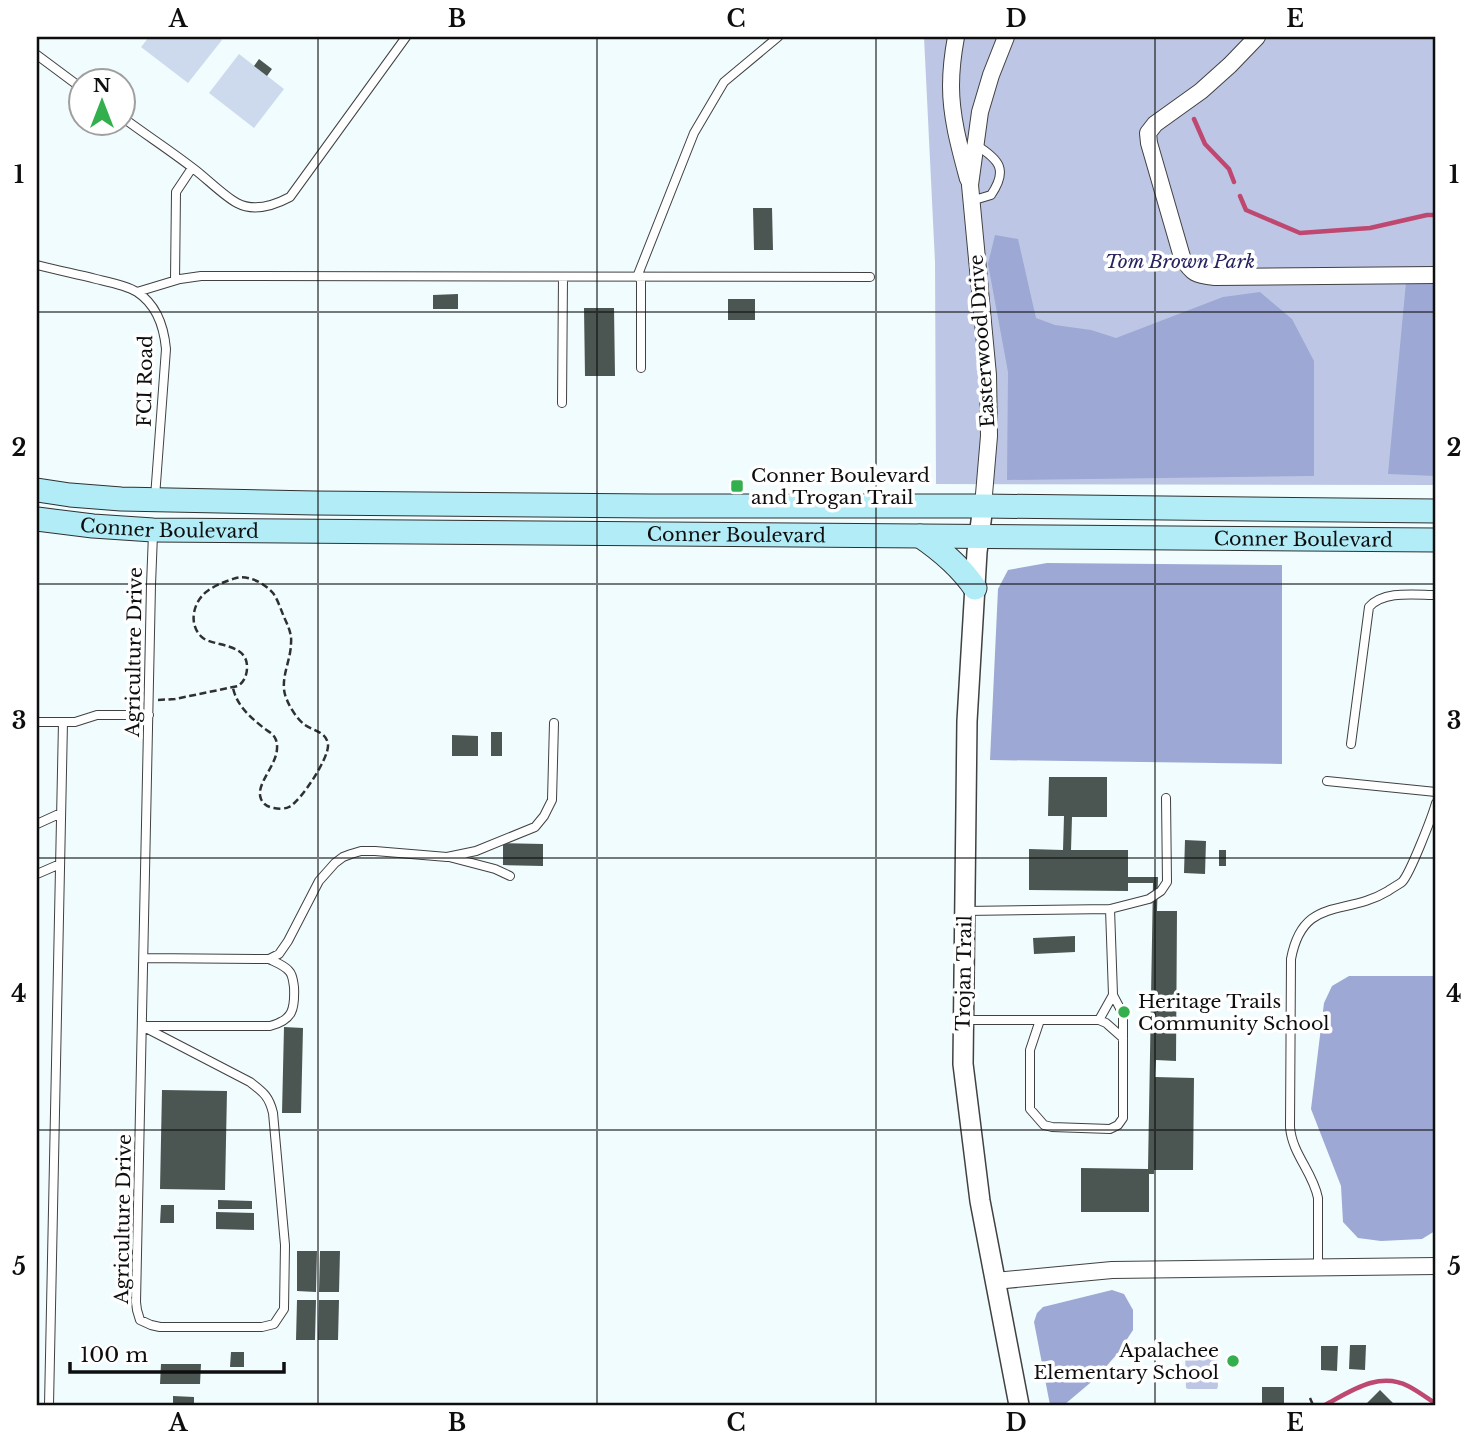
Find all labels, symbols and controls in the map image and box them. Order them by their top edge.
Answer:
text: A [168,5,189,33]
text: B [448,5,466,33]
text: C [727,5,745,33]
text: D [1005,5,1027,33]
text: E [1286,5,1304,33]
north arrow [66,66,136,136]
text: N [93,74,111,97]
text: 1 [14,161,24,189]
text: 1 [1449,161,1459,189]
park label: Tom Brown Park [1105,250,1255,273]
street label: Easterwood Drive [964,254,1000,428]
street label: FCI Road [133,335,157,427]
text: 2 [12,434,26,462]
text: 2 [1447,434,1461,462]
place label: Conner Boulevard and Trogan Trail [751,464,930,509]
marker: Conner Boulevard and Trogan Trail [729,478,745,494]
street label: Conner Boulevard [79,513,259,542]
street label: Conner Boulevard [647,522,826,547]
street label: Conner Boulevard [1214,527,1393,551]
street label: Agriculture Drive [121,567,147,738]
text: 3 [12,707,26,735]
text: 3 [1447,707,1461,735]
street label: Trojan Trail [951,915,977,1031]
text: 4 [11,980,27,1008]
text: 4 [1446,980,1462,1008]
place label: Heritage Trails Community School [1138,990,1329,1035]
marker: Heritage Trails Community School [1116,1004,1132,1020]
street label: Agriculture Drive [110,1134,136,1305]
text: 5 [12,1253,26,1281]
text: 5 [1447,1253,1461,1281]
scale bar [70,1330,284,1374]
place label: Apalachee Elementary School [1033,1339,1219,1384]
text: 100 m [80,1342,148,1368]
marker: Apalachee Elementary School [1225,1353,1241,1369]
text: A [168,1409,189,1437]
text: B [448,1409,466,1437]
text: C [727,1409,745,1437]
text: D [1005,1409,1027,1437]
text: E [1286,1409,1304,1437]

